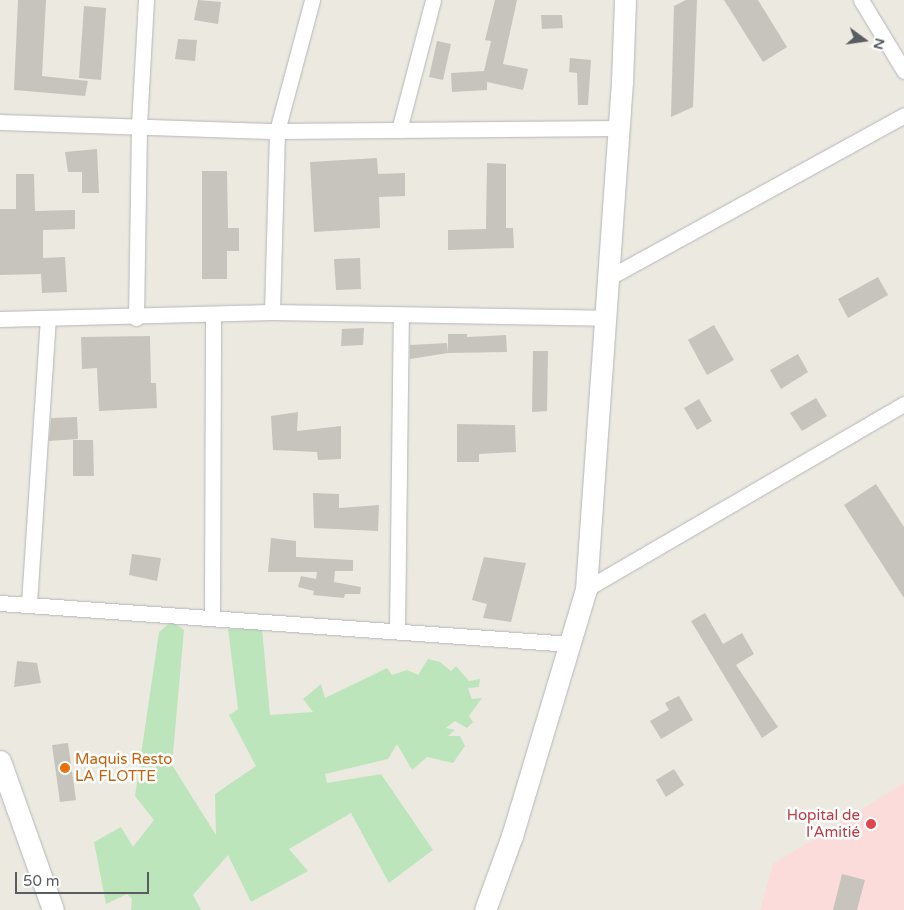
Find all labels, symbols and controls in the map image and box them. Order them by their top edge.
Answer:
north arrow [839,15,889,65]
text: N [869,36,889,51]
place label: Maquis Resto LA FLOTTE [75,750,172,785]
marker: Maquis Resto LA FLOTTE [59,762,71,774]
place label: Hopital de l'Amitié [787,806,860,841]
marker: Hopital de l'Amitié [864,817,878,831]
scale bar [18,862,151,894]
text: 50 m [23,872,60,890]

